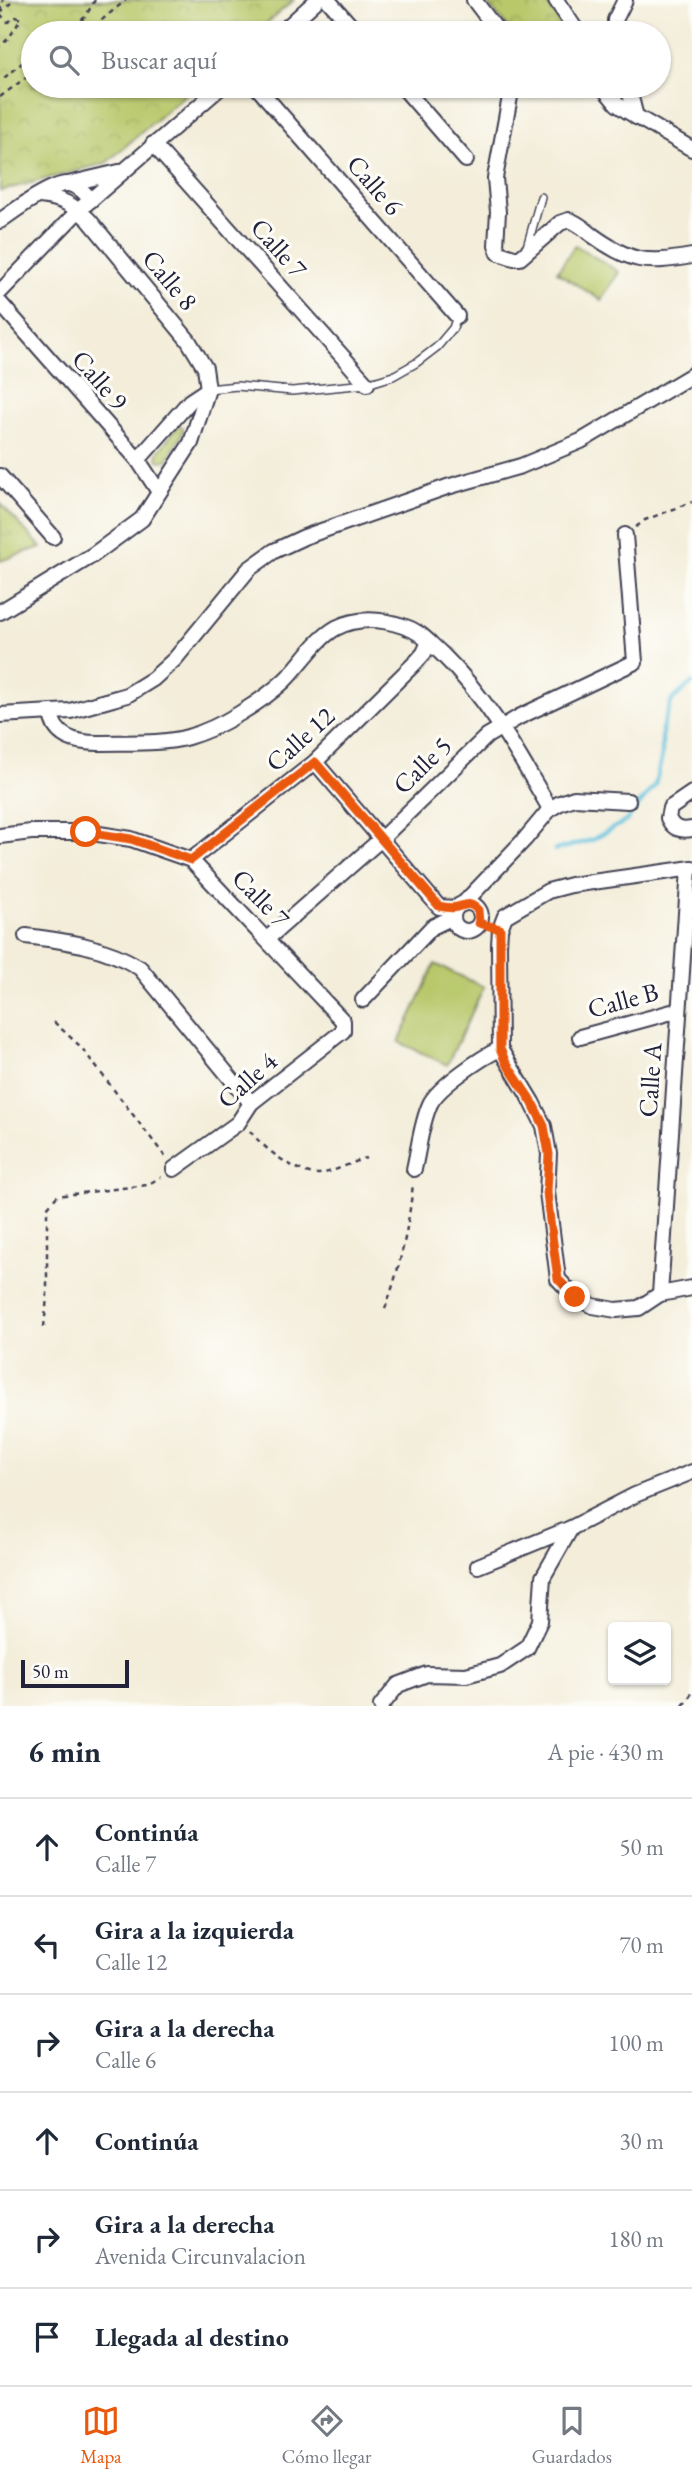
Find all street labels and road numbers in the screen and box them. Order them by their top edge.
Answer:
street label: Calle 6 [339,148,411,222]
street label: Calle 7 [243,211,315,285]
street label: Calle 8 [135,243,205,317]
street label: Calle 9 [64,343,136,418]
street label: Calle 12 [258,699,342,779]
street label: Calle 5 [385,729,459,801]
street label: Calle 7 [225,861,298,935]
street label: Calle B [584,974,662,1026]
street label: Calle A [630,1041,670,1118]
street label: Calle 4 [210,1044,284,1116]

